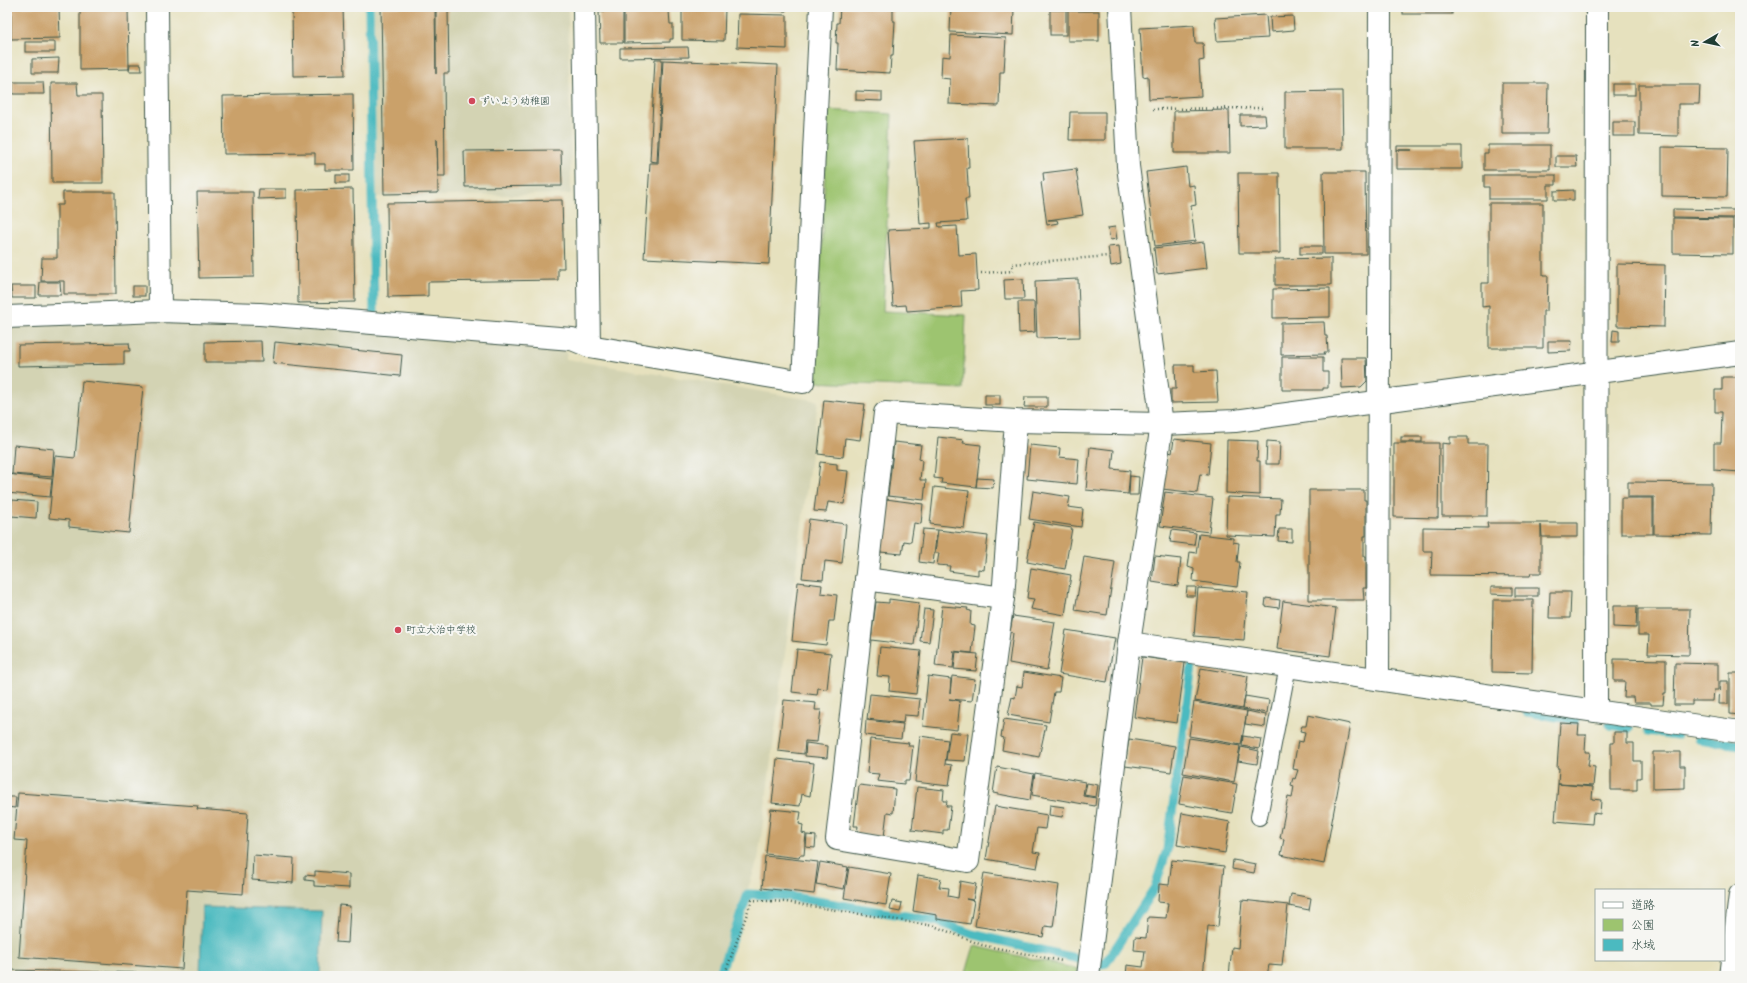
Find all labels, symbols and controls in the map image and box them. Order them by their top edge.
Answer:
north arrow [1685,22,1725,62]
text: N [1687,39,1706,48]
place label: ずいよう幼稚園 [480,93,550,109]
marker: ずいよう幼稚園 [467,96,477,106]
place label: 町立大治中学校 [406,622,476,638]
marker: 町立大治中学校 [393,625,403,635]
legend [1595,889,1725,961]
text: 道路 [1631,896,1655,915]
text: 公園 [1631,916,1655,935]
text: 水域 [1631,936,1655,955]

